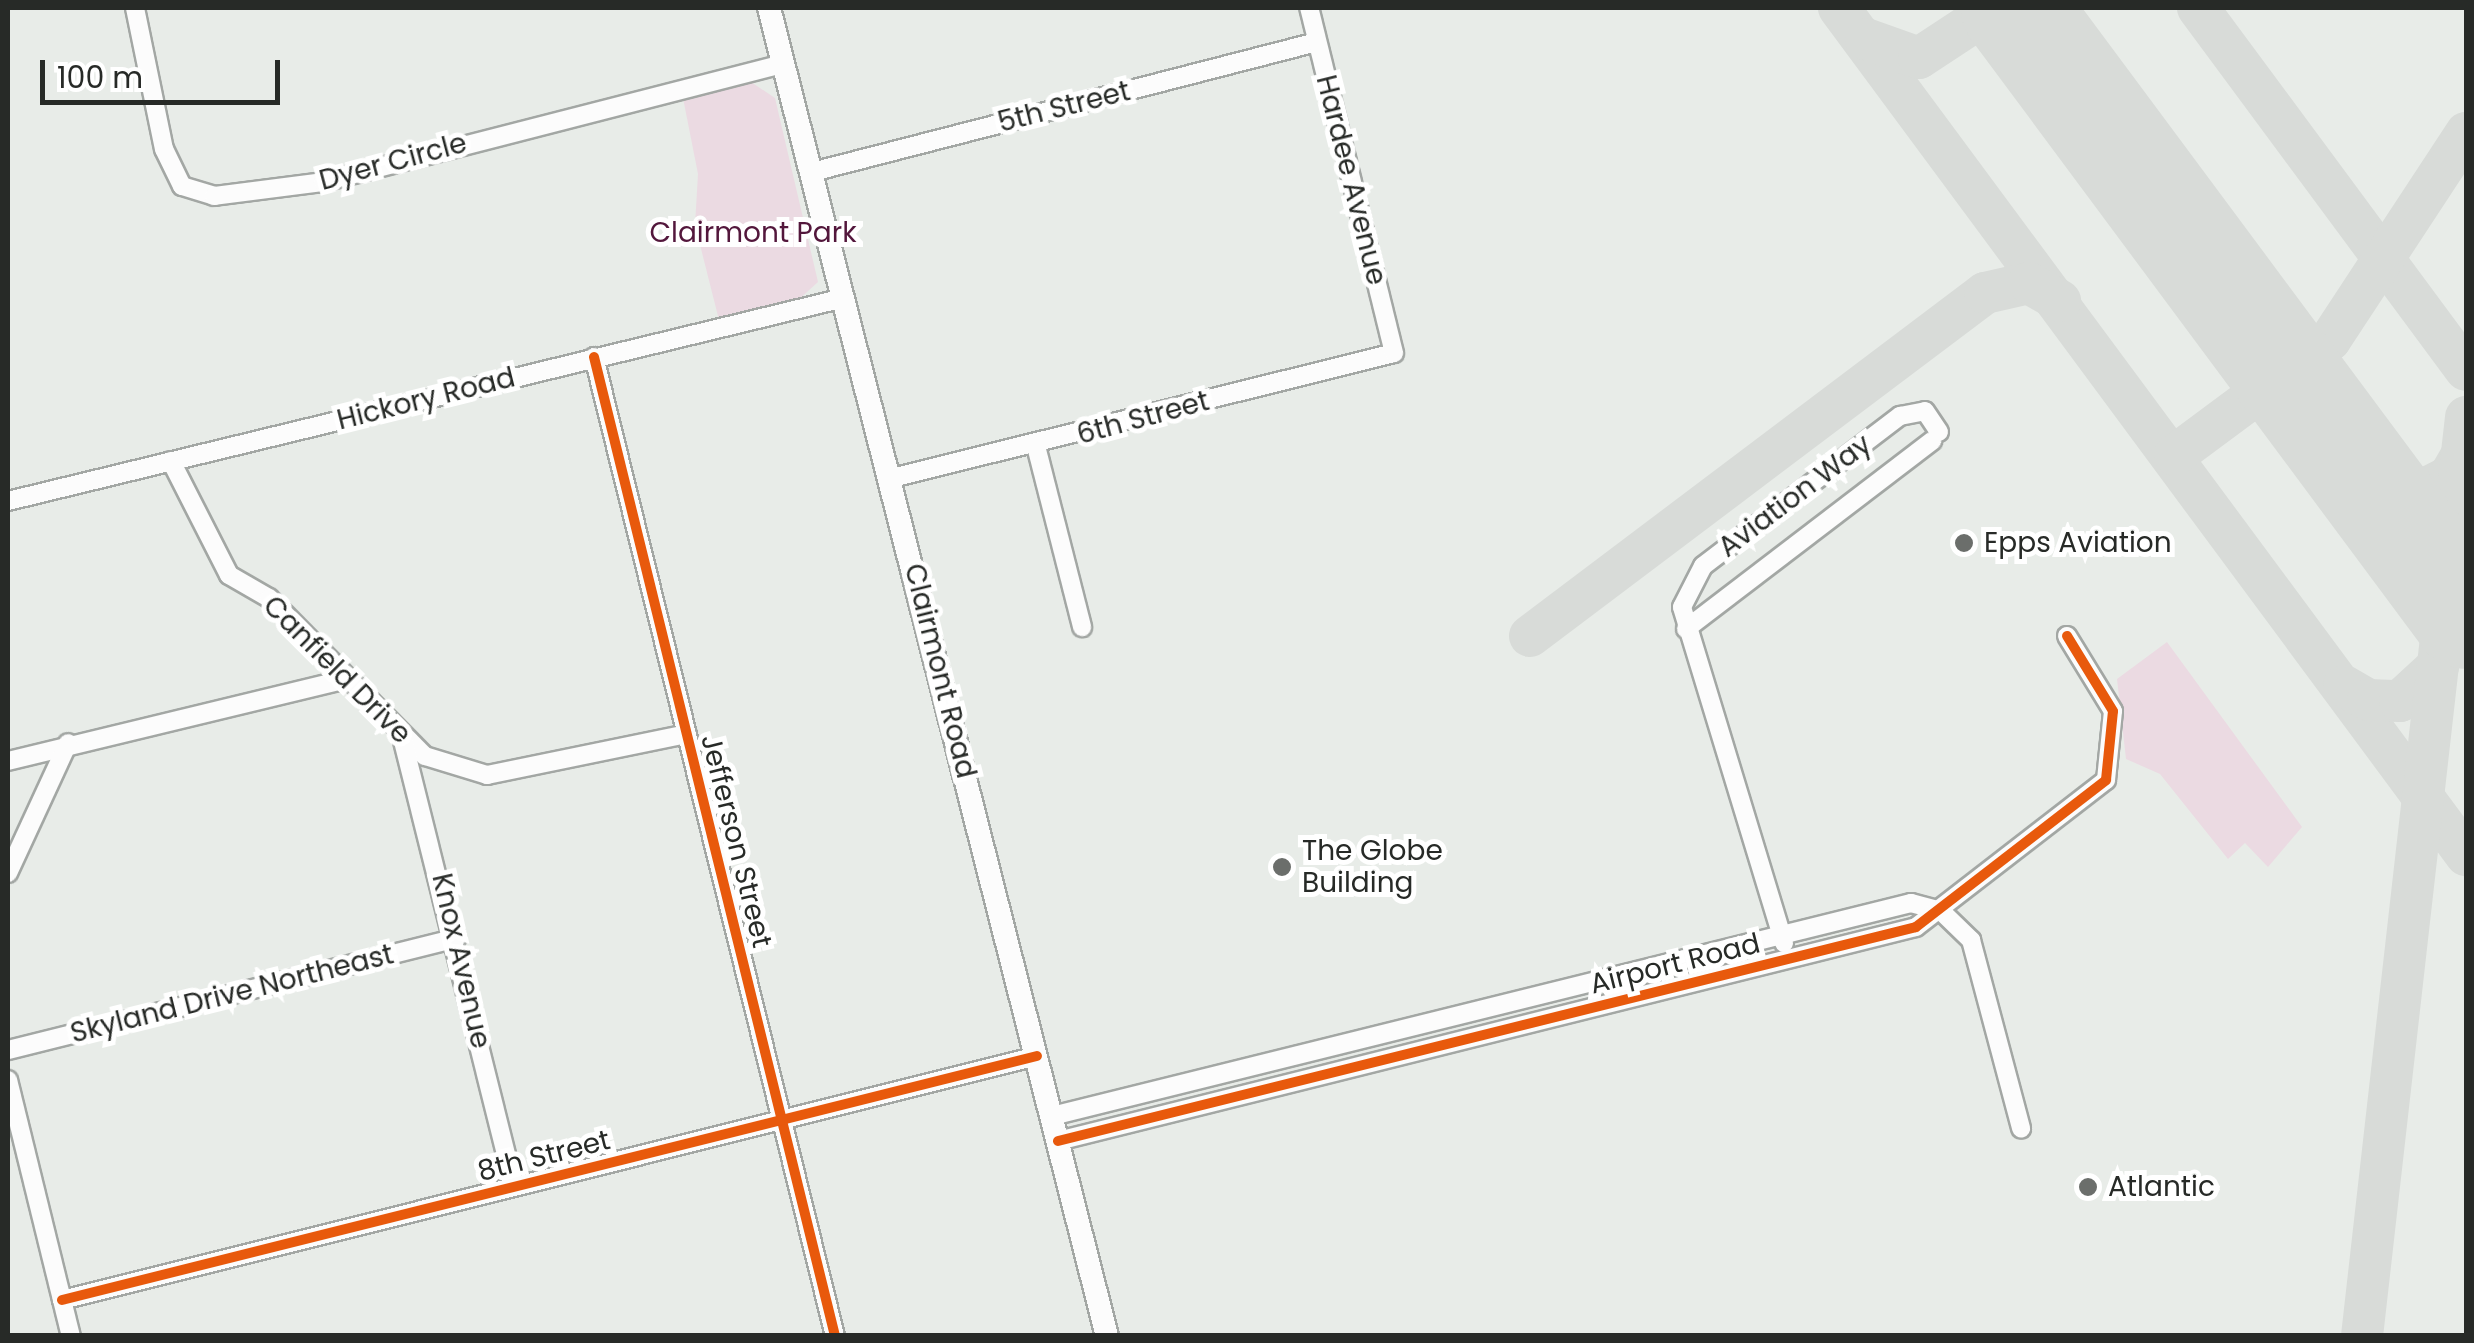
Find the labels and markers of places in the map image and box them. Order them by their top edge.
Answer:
place label: Epps Aviation [1984,526,2172,560]
marker: Epps Aviation [1953,532,1975,554]
place label: The Globe Building [1302,834,1443,900]
marker: The Globe Building [1271,856,1293,878]
place label: Atlantic [2108,1170,2215,1204]
marker: Atlantic [2077,1176,2099,1198]

